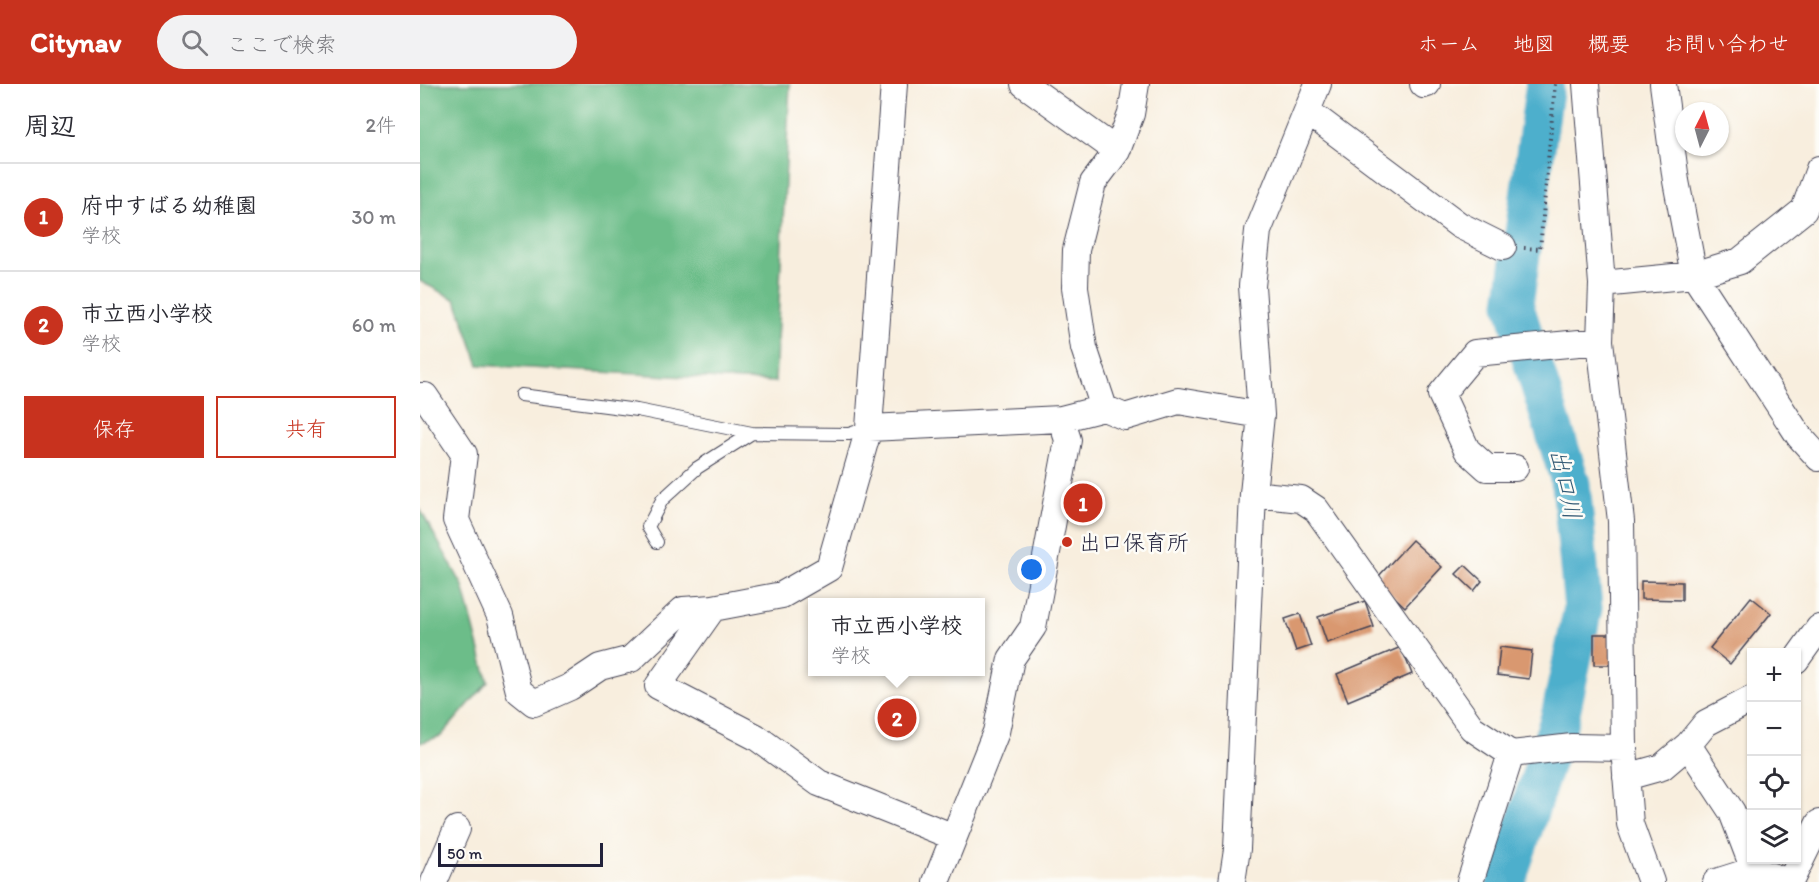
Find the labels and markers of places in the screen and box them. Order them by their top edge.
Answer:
pin: 1 [1064,480,1102,526]
place label: 出口保育所 [1079,529,1189,556]
marker: 出口保育所 [1060,535,1074,549]
pin: 2 [878,696,916,740]

